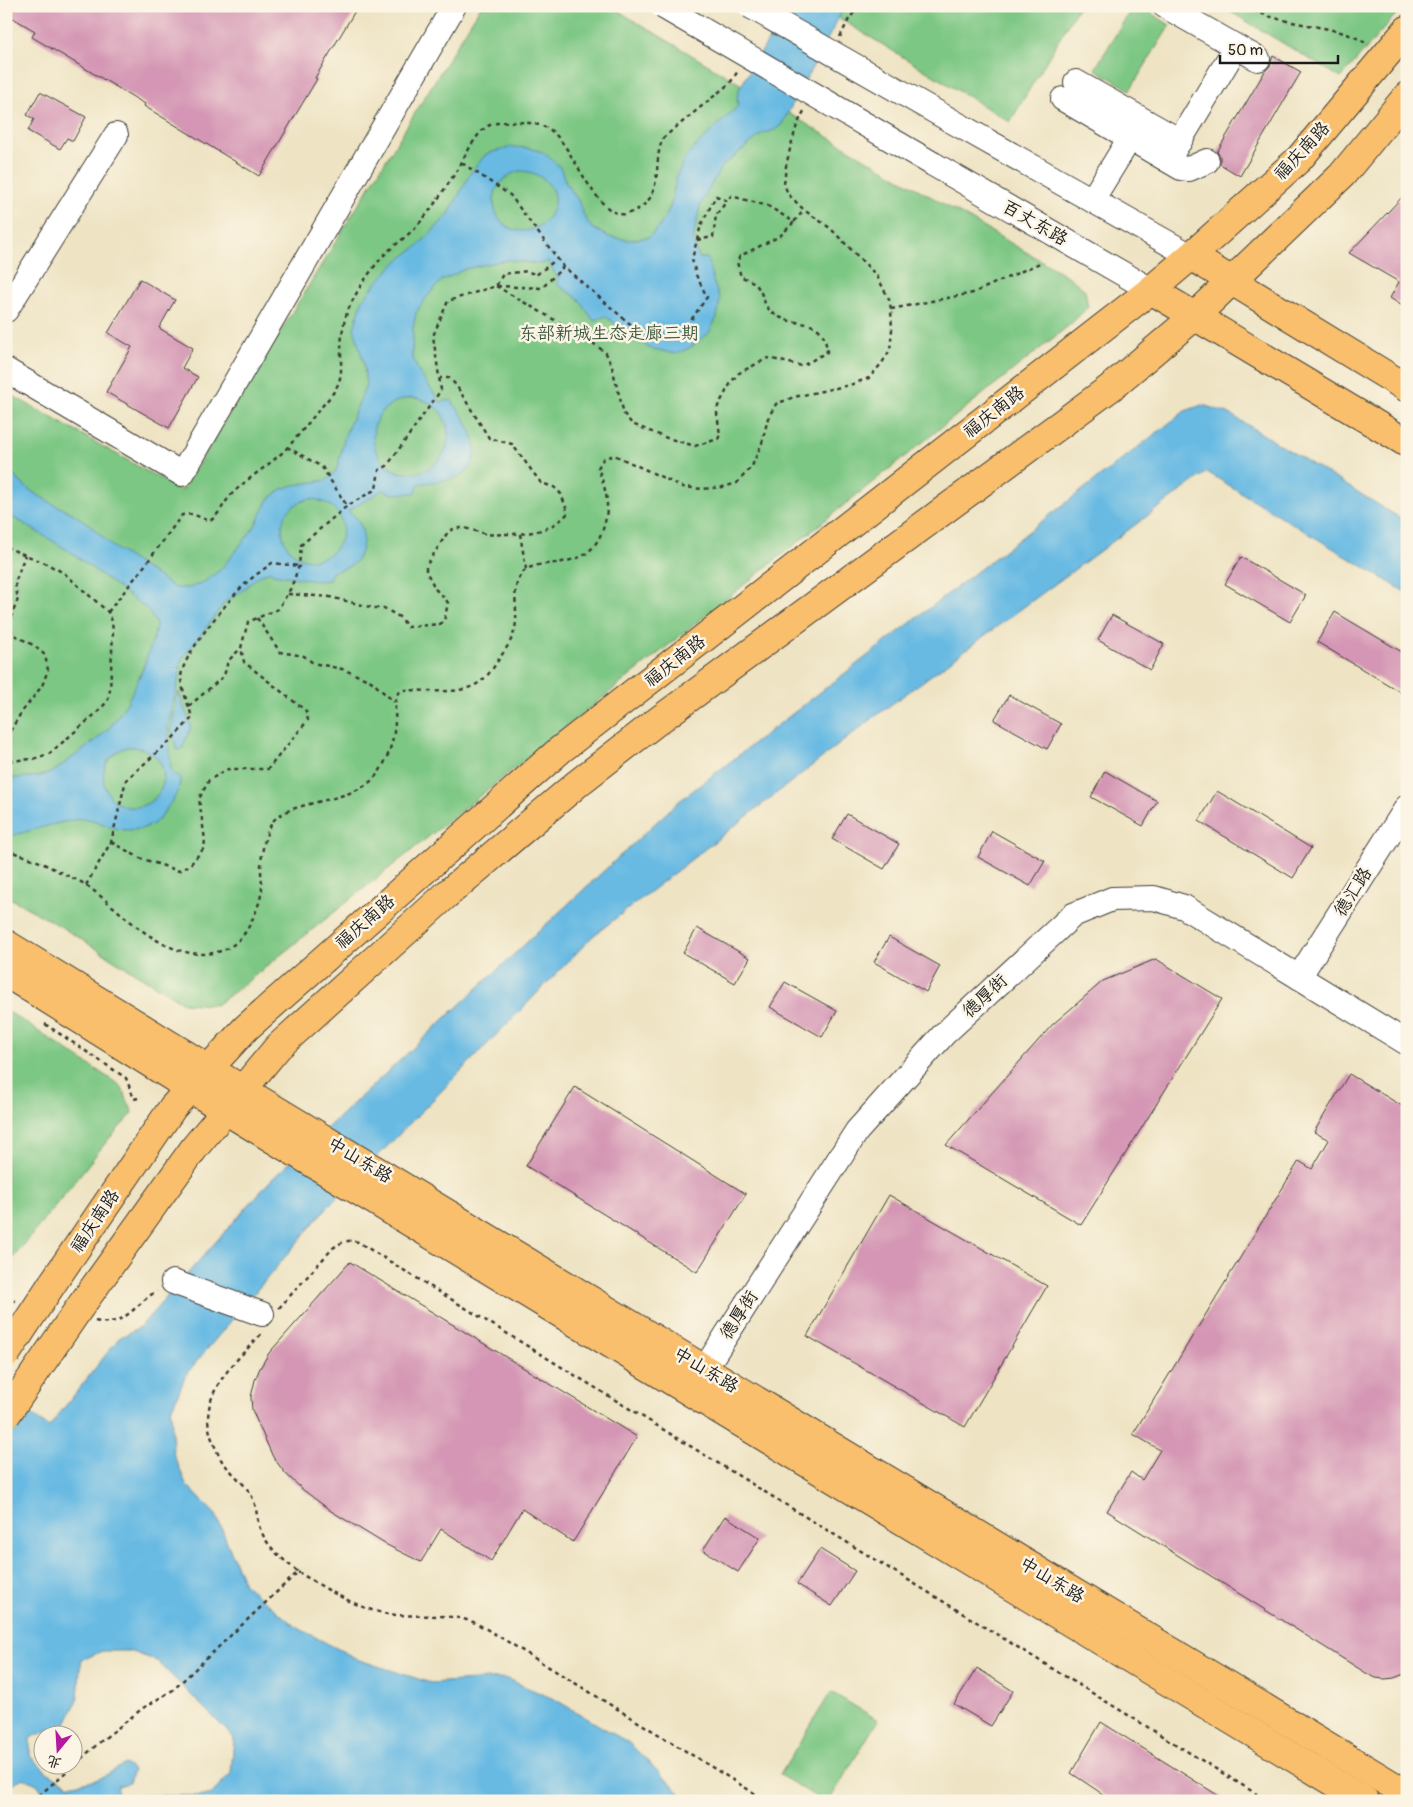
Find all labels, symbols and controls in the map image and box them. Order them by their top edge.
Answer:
scale bar [1220,32,1338,64]
text: 50 m [1228,41,1263,60]
street label: 福庆南路 [1269,117,1335,185]
street label: 百丈东路 [998,195,1072,251]
park label: 东部新城生态走廊三期 [519,322,699,345]
street label: 福庆南路 [959,381,1029,443]
street label: 福庆南路 [640,630,710,692]
street label: 德汇路 [1329,863,1377,921]
street label: 福庆南路 [330,890,400,954]
street label: 德厚街 [957,969,1013,1023]
street label: 中山东路 [323,1132,397,1188]
street label: 福庆南路 [65,1185,125,1257]
street label: 德厚街 [715,1286,763,1344]
street label: 中山东路 [669,1342,743,1398]
street label: 中山东路 [1015,1552,1089,1608]
north arrow [32,1724,82,1774]
text: 北 [45,1752,63,1772]

